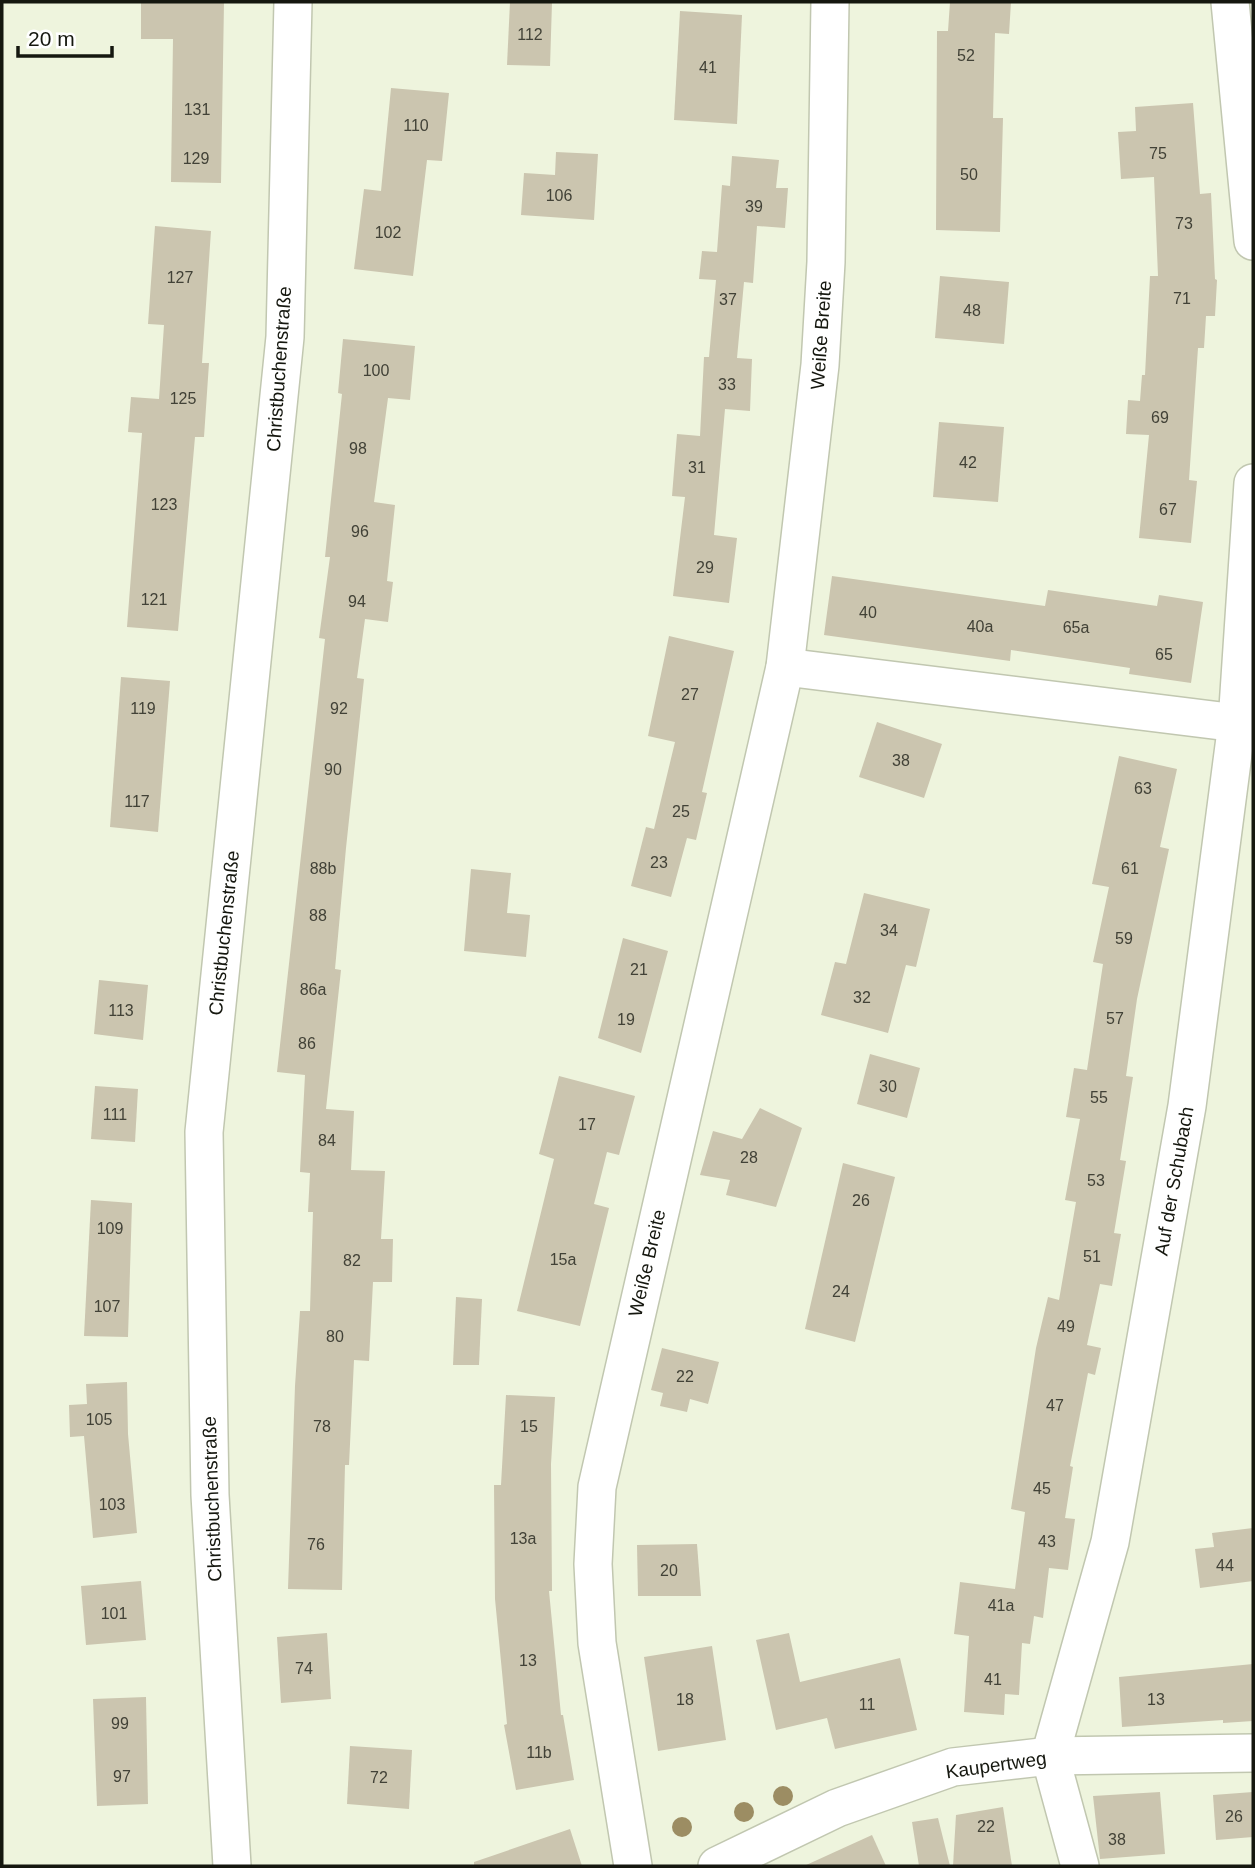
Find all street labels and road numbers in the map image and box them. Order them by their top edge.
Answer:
street label: Weiße Breite [807,280,835,390]
street label: Christbuchenstraße [263,286,295,452]
street label: Christbuchenstraße [205,849,243,1017]
street label: Auf der Schubach [1151,1105,1197,1257]
street label: Weiße Breite [624,1207,670,1319]
street label: Christbuchenstraße [199,1416,225,1582]
street label: Kaupertweg [944,1748,1048,1782]

